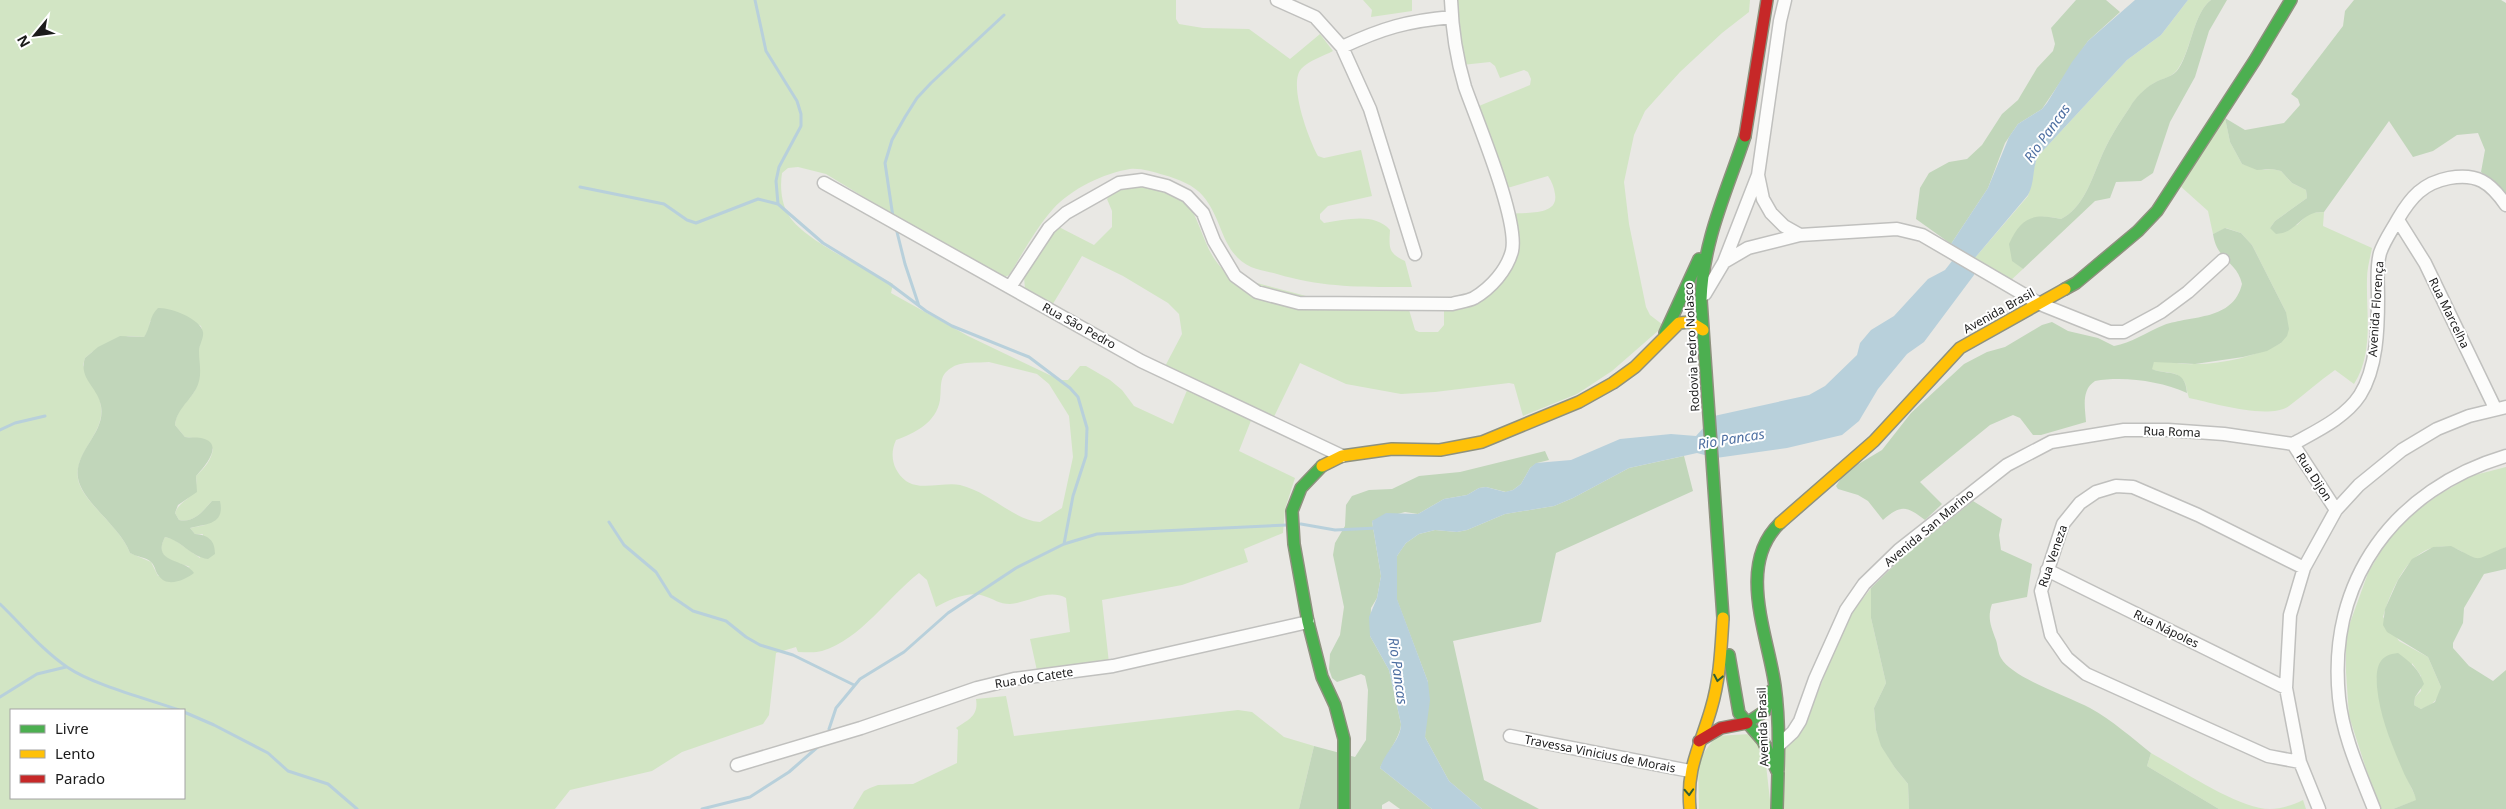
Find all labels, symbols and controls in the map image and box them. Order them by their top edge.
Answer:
north arrow [10,10,60,60]
text: N [12,32,34,51]
water label: Rio Pancas [2019,100,2074,166]
street label: Avenida Florença [2364,260,2387,358]
street label: Rua Marcelha [2425,275,2474,351]
street label: Rodovia Pedro Nolasco [1680,282,1703,412]
street label: Avenida Brasil [1960,284,2038,337]
street label: Rua São Pedro [1039,298,1119,353]
street label: Rua Roma [2143,422,2201,441]
water label: Rio Pancas [1696,424,1766,453]
street label: Rua Dijon [2292,449,2336,504]
street label: Avenida San Marino [1880,485,1977,570]
street label: Rua Veneza [2034,522,2071,589]
street label: Rua Nápoles [2131,605,2202,652]
water label: Rio Pancas [1384,636,1413,706]
street label: Rua do Catete [994,663,1074,692]
one-way arrow [1713,673,1723,682]
street label: Avenida Brasil [1753,687,1772,767]
legend [10,709,185,799]
text: Livre [55,718,89,738]
street label: Travessa Vinicius de Morais [1523,731,1677,777]
text: Lento [55,743,95,763]
text: Parado [55,768,105,788]
one-way arrow [1683,788,1694,796]

